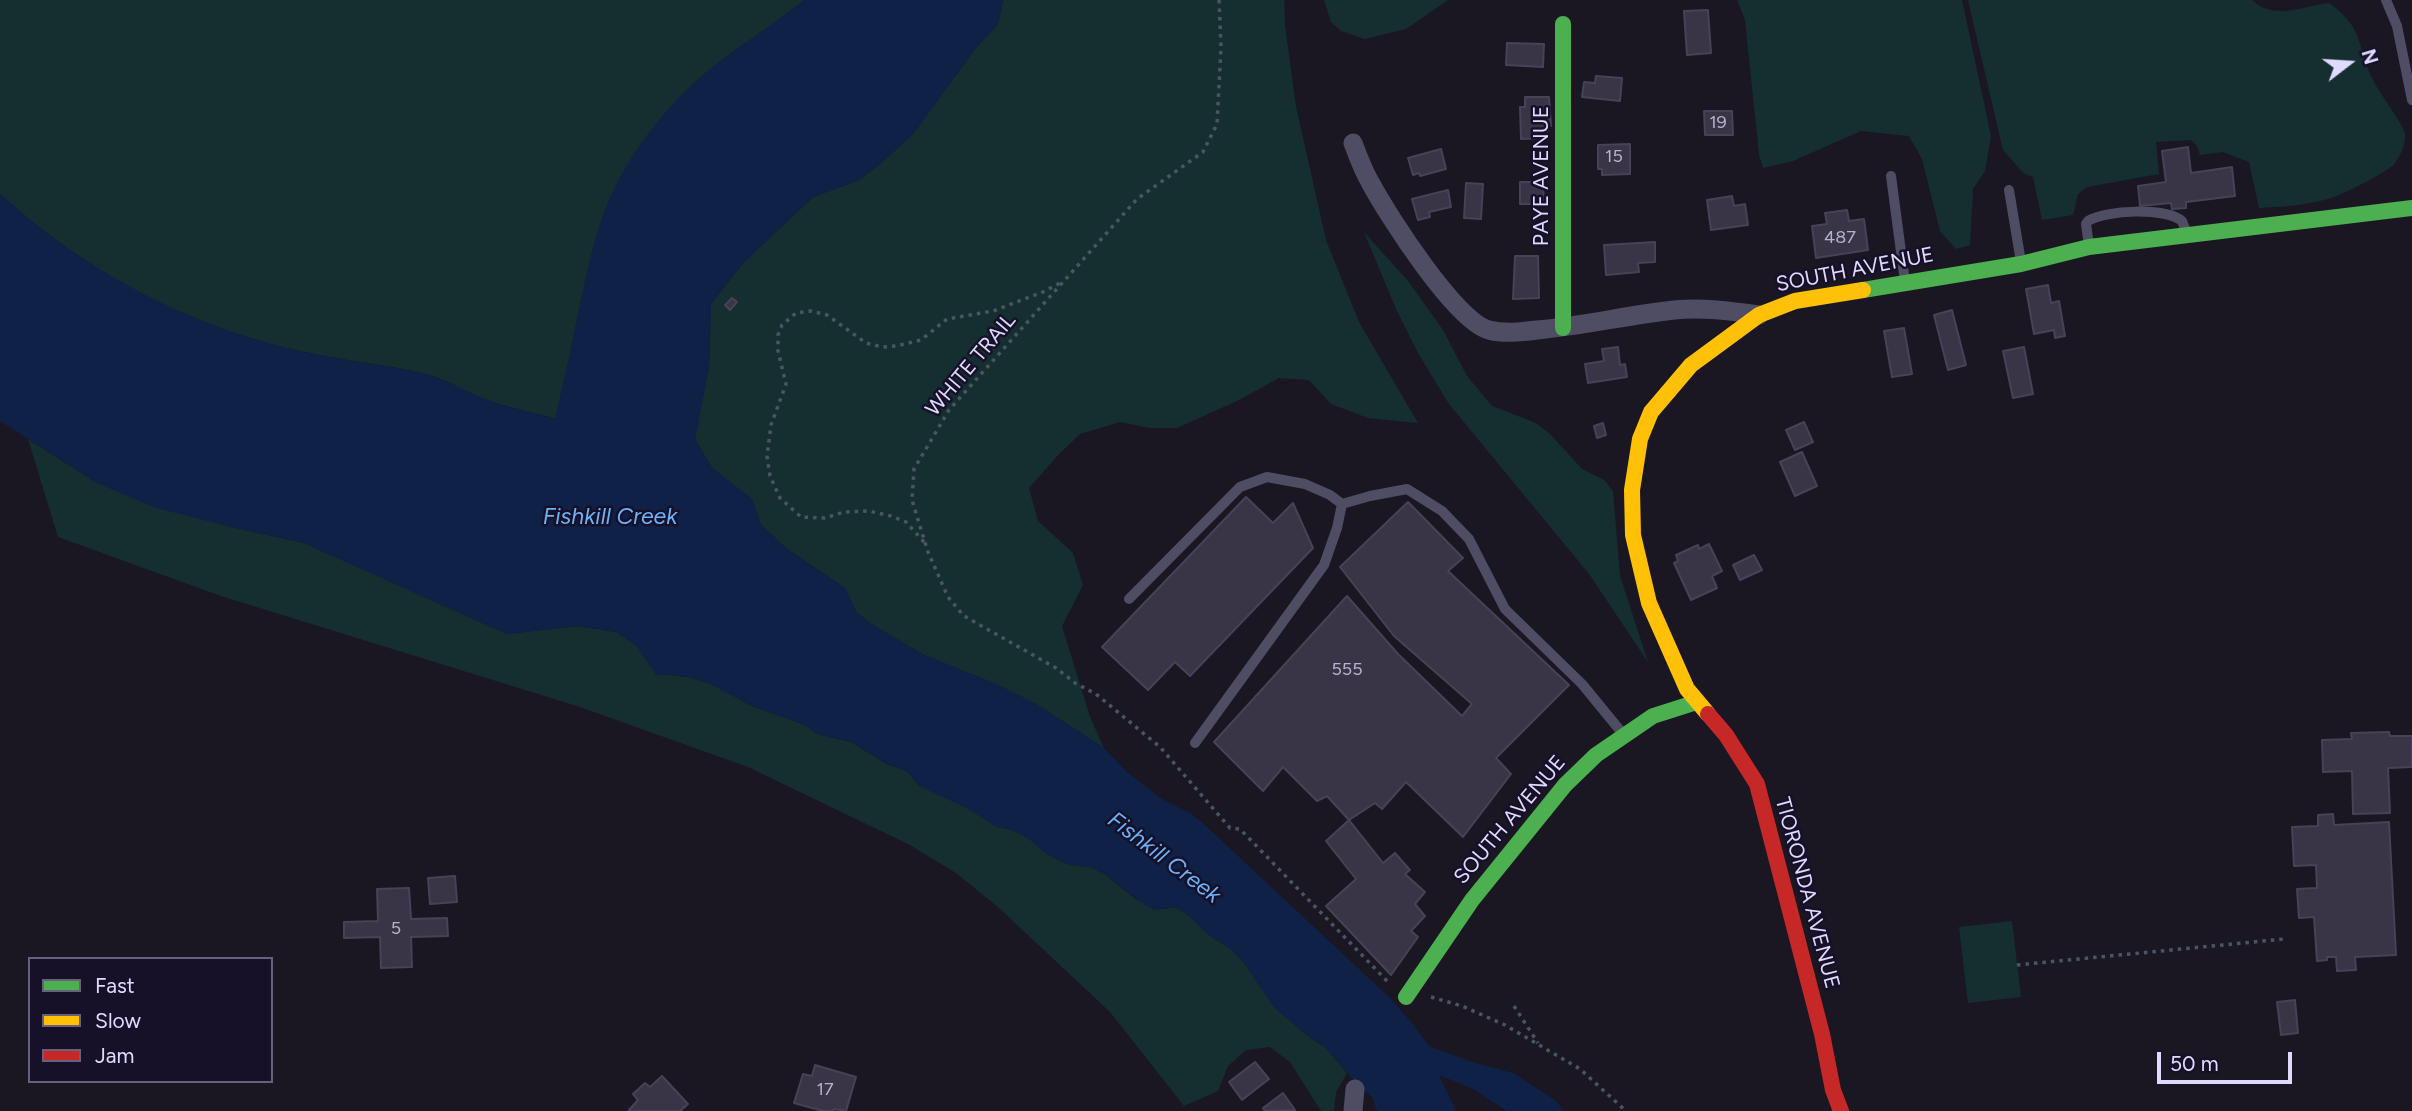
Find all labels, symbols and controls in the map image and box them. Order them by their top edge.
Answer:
north arrow [2314,28,2384,98]
text: N [2356,46,2383,67]
street label: PAYE AVENUE [1529,106,1555,246]
house number: 19 [1709,112,1727,134]
house number: 15 [1605,146,1623,168]
house number: 487 [1824,227,1856,249]
street label: SOUTH AVENUE [1774,242,1936,298]
street label: WHITE TRAIL [921,308,1021,422]
water label: Fishkill Creek [543,503,677,531]
house number: 555 [1331,659,1363,681]
street label: SOUTH AVENUE [1449,751,1571,889]
street label: TIORONDA AVENUE [1769,795,1845,991]
water label: Fishkill Creek [1102,806,1226,910]
house number: 5 [391,918,401,940]
legend [28,957,273,1083]
text: Fast [95,973,135,998]
text: Slow [95,1008,141,1033]
scale bar [2160,1038,2295,1082]
text: Jam [95,1043,134,1068]
text: 50 m [2170,1051,2219,1076]
house number: 17 [816,1079,834,1101]

